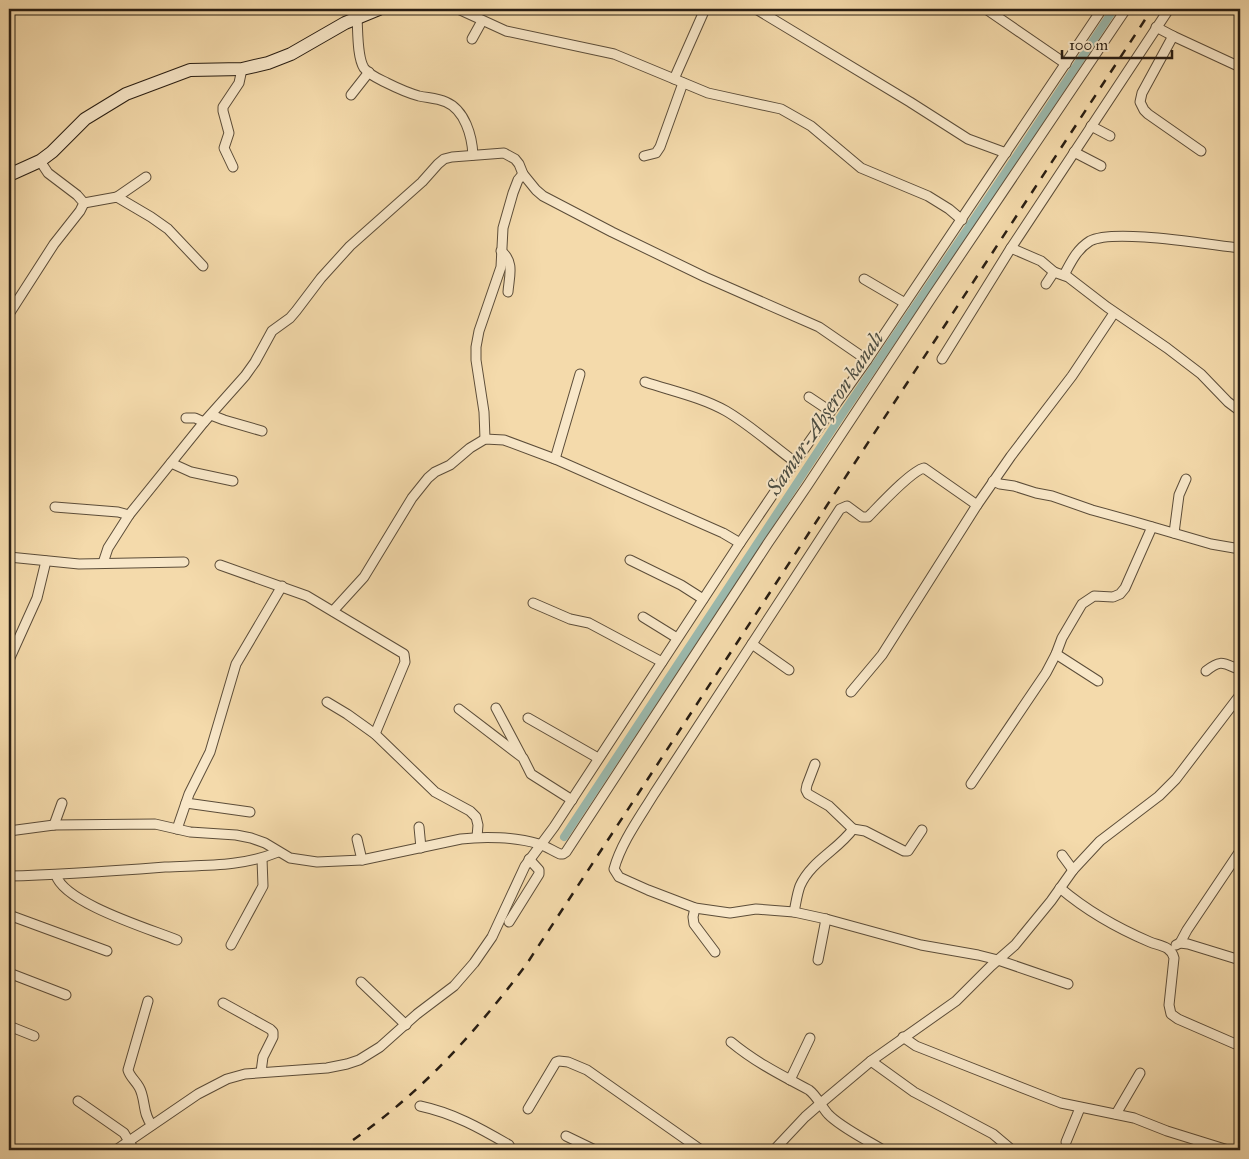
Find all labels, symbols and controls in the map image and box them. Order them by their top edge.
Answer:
scale bar [1062,28,1172,60]
text: 100 m [1069,36,1109,54]
water label: Samur-Abşeron kanalı [760,326,889,501]

